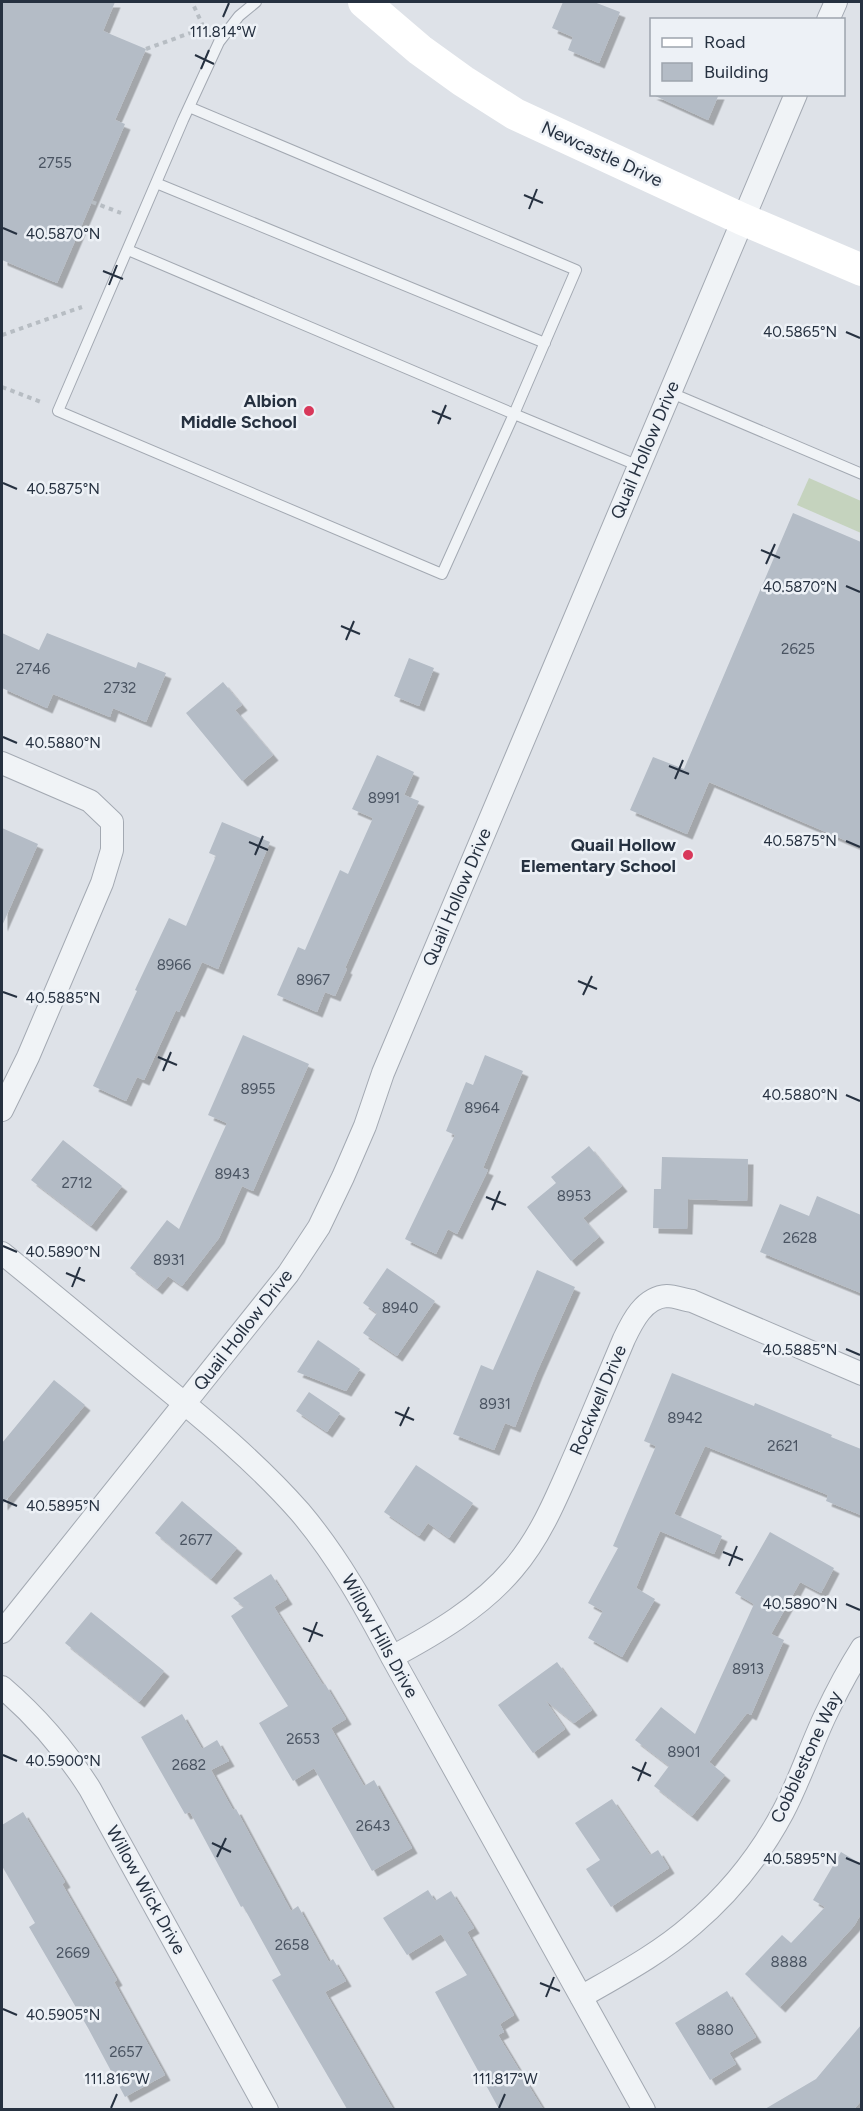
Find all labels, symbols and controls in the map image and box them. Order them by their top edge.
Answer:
legend [650,18,845,96]
text: 111.814°W [190,23,257,41]
text: Road [704,31,745,53]
text: Building [704,61,769,83]
street label: Newcastle Drive [538,116,666,192]
house number: 2755 [38,154,72,172]
text: 40.5870°N [26,225,100,243]
text: 40.5865°N [763,323,837,341]
street label: Quail Hollow Drive [606,377,684,522]
place label: Albion Middle School [180,390,297,433]
marker: Albion Middle School [302,404,316,418]
text: 40.5875°N [26,480,100,498]
text: 40.5870°N [763,578,837,596]
house number: 2625 [781,640,815,658]
house number: 2746 [16,660,51,678]
house number: 2732 [104,679,137,697]
text: 40.5880°N [25,734,101,752]
house number: 8991 [368,789,400,807]
street label: Quail Hollow Drive [418,824,496,969]
text: 40.5875°N [763,832,837,850]
place label: Quail Hollow Elementary School [521,834,676,877]
marker: Quail Hollow Elementary School [681,848,695,862]
house number: 8966 [157,956,192,974]
house number: 8967 [296,971,330,989]
text: 40.5885°N [26,989,100,1007]
house number: 8955 [241,1080,275,1098]
text: 40.5880°N [762,1086,838,1104]
house number: 8964 [464,1099,500,1117]
house number: 8943 [214,1165,250,1183]
house number: 2712 [61,1174,93,1192]
house number: 8953 [557,1187,591,1205]
house number: 2628 [783,1229,817,1247]
text: 40.5890°N [25,1243,101,1261]
house number: 8931 [153,1251,185,1269]
street label: Quail Hollow Drive [189,1265,297,1395]
house number: 8940 [382,1299,418,1317]
street label: Rockwell Drive [565,1341,631,1459]
text: 40.5885°N [763,1341,837,1359]
house number: 8931 [479,1395,511,1413]
house number: 8942 [667,1409,703,1427]
house number: 2621 [767,1437,799,1455]
text: 40.5895°N [26,1497,100,1515]
house number: 2677 [180,1531,213,1549]
street label: Willow Hills Drive [337,1570,423,1702]
text: 40.5890°N [762,1595,838,1613]
house number: 8913 [732,1660,764,1678]
street label: Cobblestone Way [766,1687,846,1827]
house number: 2653 [286,1730,320,1748]
house number: 8901 [667,1743,701,1761]
text: 40.5900°N [25,1752,101,1770]
house number: 2682 [172,1756,206,1774]
house number: 2643 [356,1817,390,1835]
street label: Willow Wick Drive [101,1822,191,1959]
text: 40.5895°N [763,1850,837,1868]
house number: 2658 [275,1936,309,1954]
house number: 2669 [56,1944,90,1962]
house number: 8888 [771,1953,807,1971]
text: 40.5905°N [26,2006,100,2024]
house number: 8880 [696,2021,734,2039]
house number: 2657 [109,2043,143,2061]
text: 111.816°W [84,2070,150,2088]
text: 111.817°W [472,2070,538,2088]

